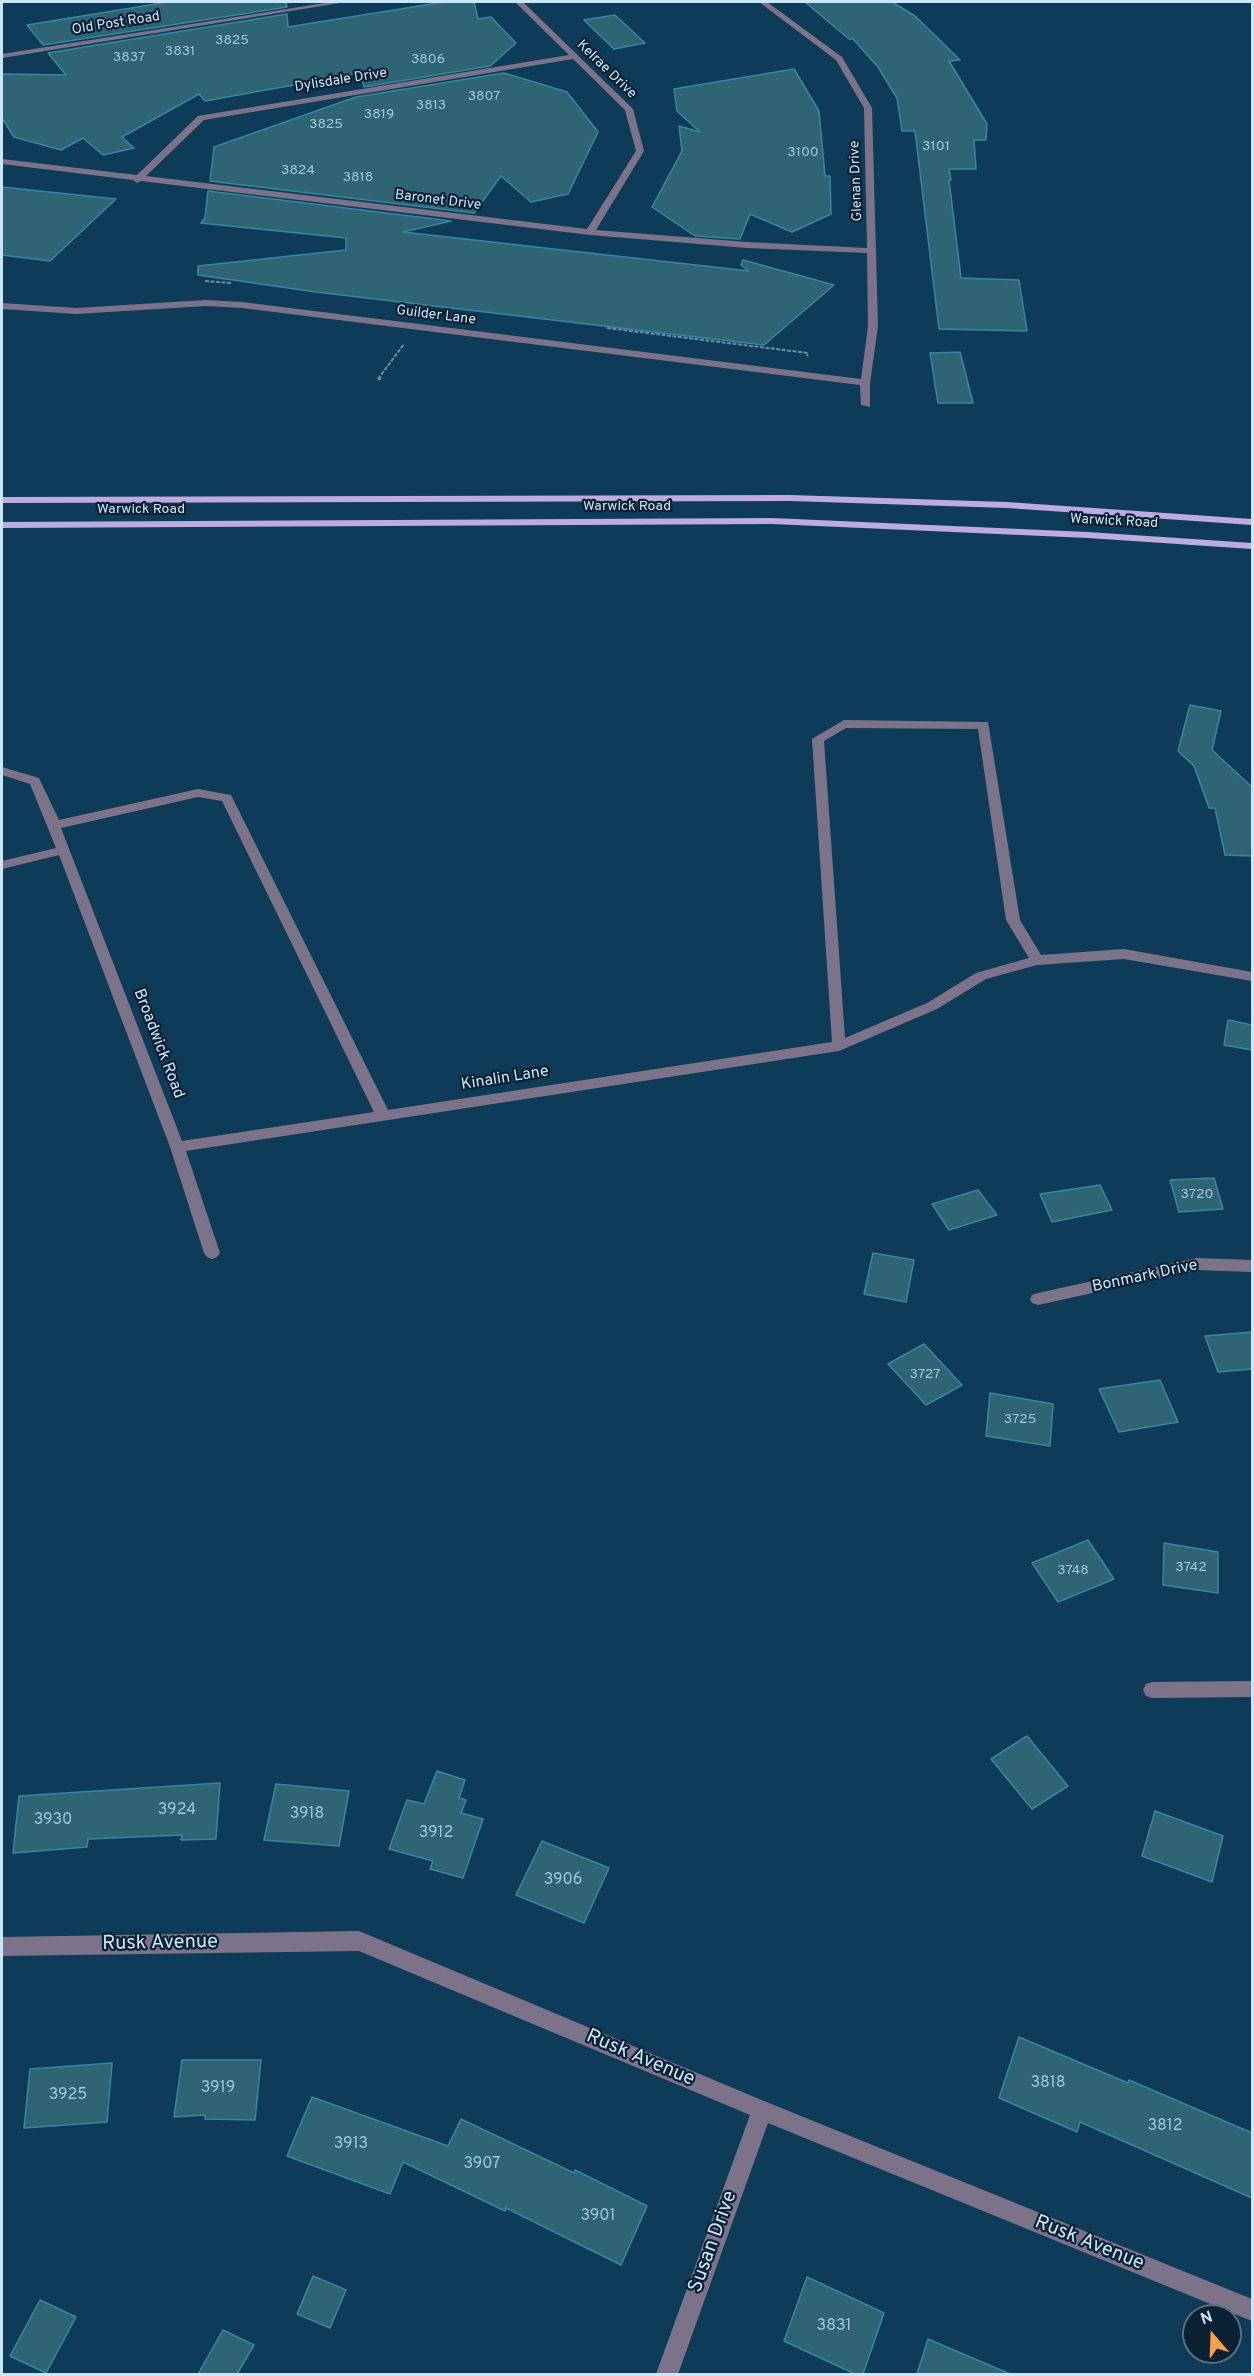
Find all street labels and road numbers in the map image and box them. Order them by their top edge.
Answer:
street label: Old Post Road [71,9,161,39]
street label: Kelrae Drive [573,37,639,103]
street label: Dylisdale Drive [294,65,388,97]
street label: Glenan Drive [847,140,867,222]
street label: Baronet Drive [394,187,482,215]
street label: Guilder Lane [395,303,477,329]
street label: Warwick Road [583,499,671,515]
street label: Warwick Road [97,502,185,518]
street label: Warwick Road [1070,511,1158,533]
street label: Broadwick Road [128,986,188,1102]
street label: Kinalin Lane [460,1063,550,1095]
street label: Bonmark Drive [1091,1256,1199,1298]
street label: Rusk Avenue [102,1931,218,1957]
street label: Rusk Avenue [582,2025,698,2093]
street label: Susan Drive [685,2188,743,2296]
street label: Rusk Avenue [1031,2211,1147,2277]

